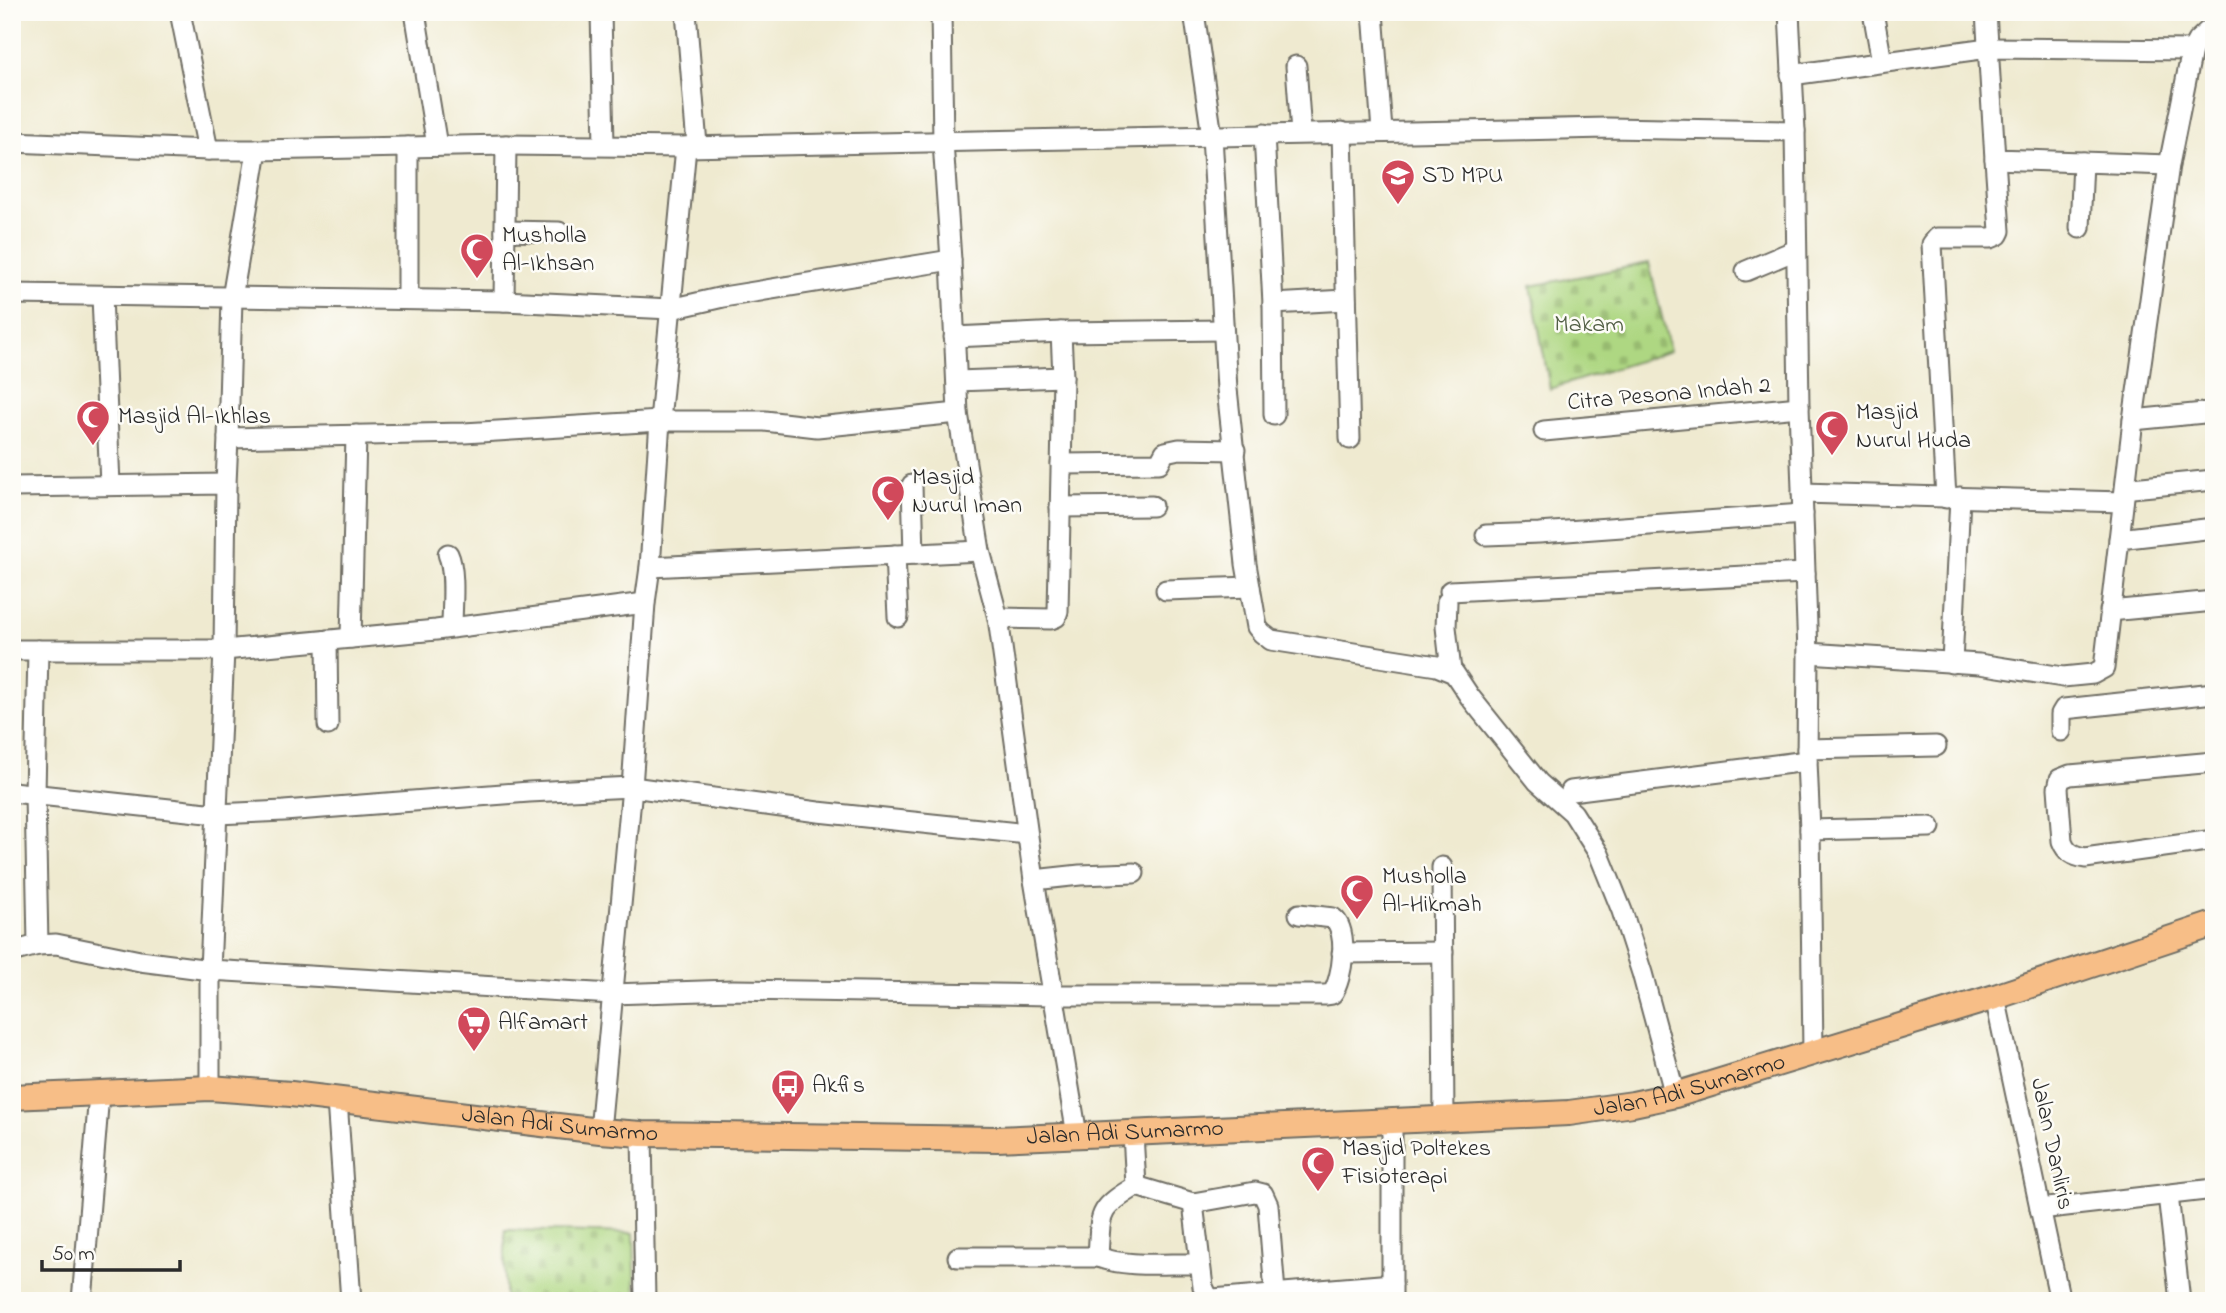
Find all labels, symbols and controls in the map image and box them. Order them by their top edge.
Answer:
school or university icon: SD MPU [1379,157,1417,206]
place label: SD MPU [1422,159,1503,194]
place label: Musholla Al-Ikhsan [502,219,594,282]
mosque icon: Musholla Al-Ikhsan [458,231,496,280]
park label: Makam [1554,308,1624,343]
street label: Citra Pesona Indah 2 [1566,369,1772,421]
place label: Masjid Nurul Huda [1856,396,1971,459]
mosque icon: Masjid Al-Ikhlas [74,398,112,447]
place label: Masjid Al-Ikhlas [118,400,271,435]
mosque icon: Masjid Nurul Huda [1813,408,1851,457]
place label: Masjid Nurul Iman [912,461,1022,524]
mosque icon: Masjid Nurul Iman [869,473,907,522]
place label: Musholla Al-Hikmah [1382,860,1482,923]
mosque icon: Musholla Al-Hikmah [1338,872,1376,921]
supermarket icon: Alfamart [455,1004,493,1053]
place label: Alfamart [498,1006,588,1041]
street label: Jalan Adi Sumarmo [1591,1045,1790,1127]
bus stop icon: Akfis [769,1067,807,1116]
place label: Akfis [812,1069,865,1104]
street label: Jalan Danliris [2020,1075,2082,1213]
street label: Jalan Adi Sumarmo [460,1097,658,1152]
street label: Jalan Adi Sumarmo [1026,1111,1224,1155]
place label: Masjid Poltekes Fisioterapi [1341,1132,1491,1195]
mosque icon: Masjid Poltekes Fisioterapi [1299,1144,1337,1193]
scale bar [42,1229,180,1273]
text: 50 m [52,1240,95,1270]

